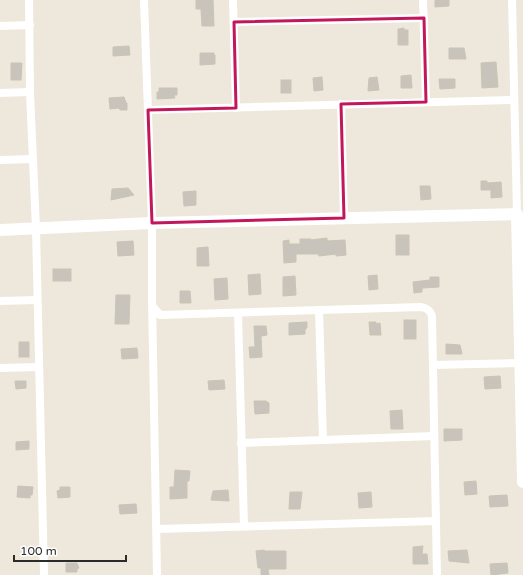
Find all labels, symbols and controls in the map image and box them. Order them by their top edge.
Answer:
scale bar [14,537,126,563]
text: 100 m [20,544,57,558]

